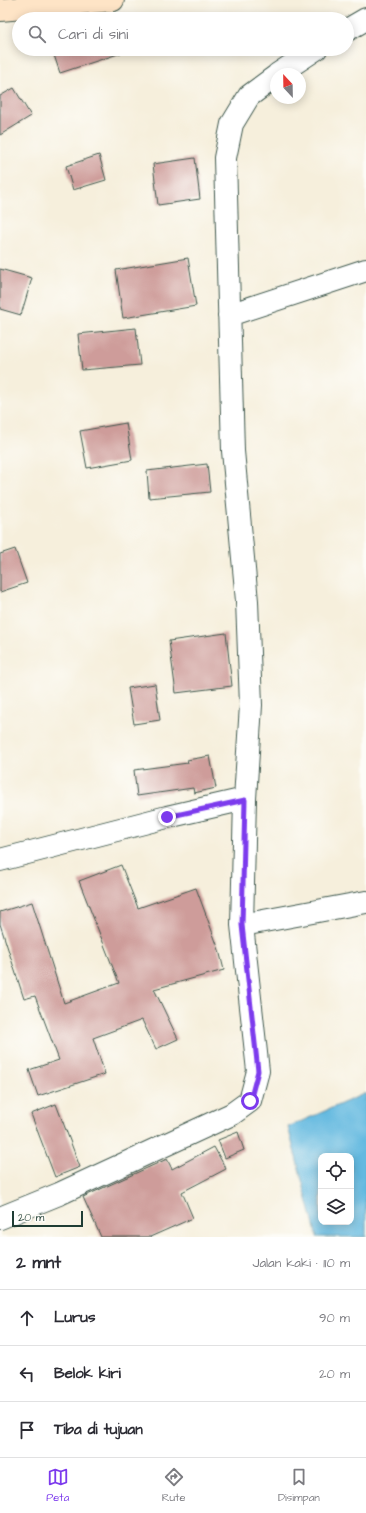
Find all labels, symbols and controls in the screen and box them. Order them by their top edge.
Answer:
search box [12,12,354,56]
icon: search [26,23,48,45]
text: Cari di sini [58,24,128,45]
north arrow [270,68,306,104]
route end [158,808,176,826]
route start [241,1092,259,1110]
map controls [318,1153,354,1225]
button: locate [318,1153,354,1189]
button: layers [318,1189,354,1225]
scale bar [12,1209,83,1228]
text: 20 m [18,1210,44,1225]
text: 2 mnt [16,1251,61,1275]
text: Jalan kaki · 110 m [253,1254,350,1272]
icon: ahead [16,1307,38,1329]
text: Lurus [54,1307,95,1328]
text: 90 m [319,1309,350,1327]
icon: left [16,1363,38,1385]
text: Belok kiri [54,1363,121,1384]
text: 20 m [319,1365,350,1383]
icon: arrive [16,1419,38,1441]
text: Tiba di tujuan [54,1419,143,1440]
tab: Peta [46,1466,69,1505]
tab: Rute [162,1466,186,1505]
tab: Disimpan [278,1466,320,1505]

